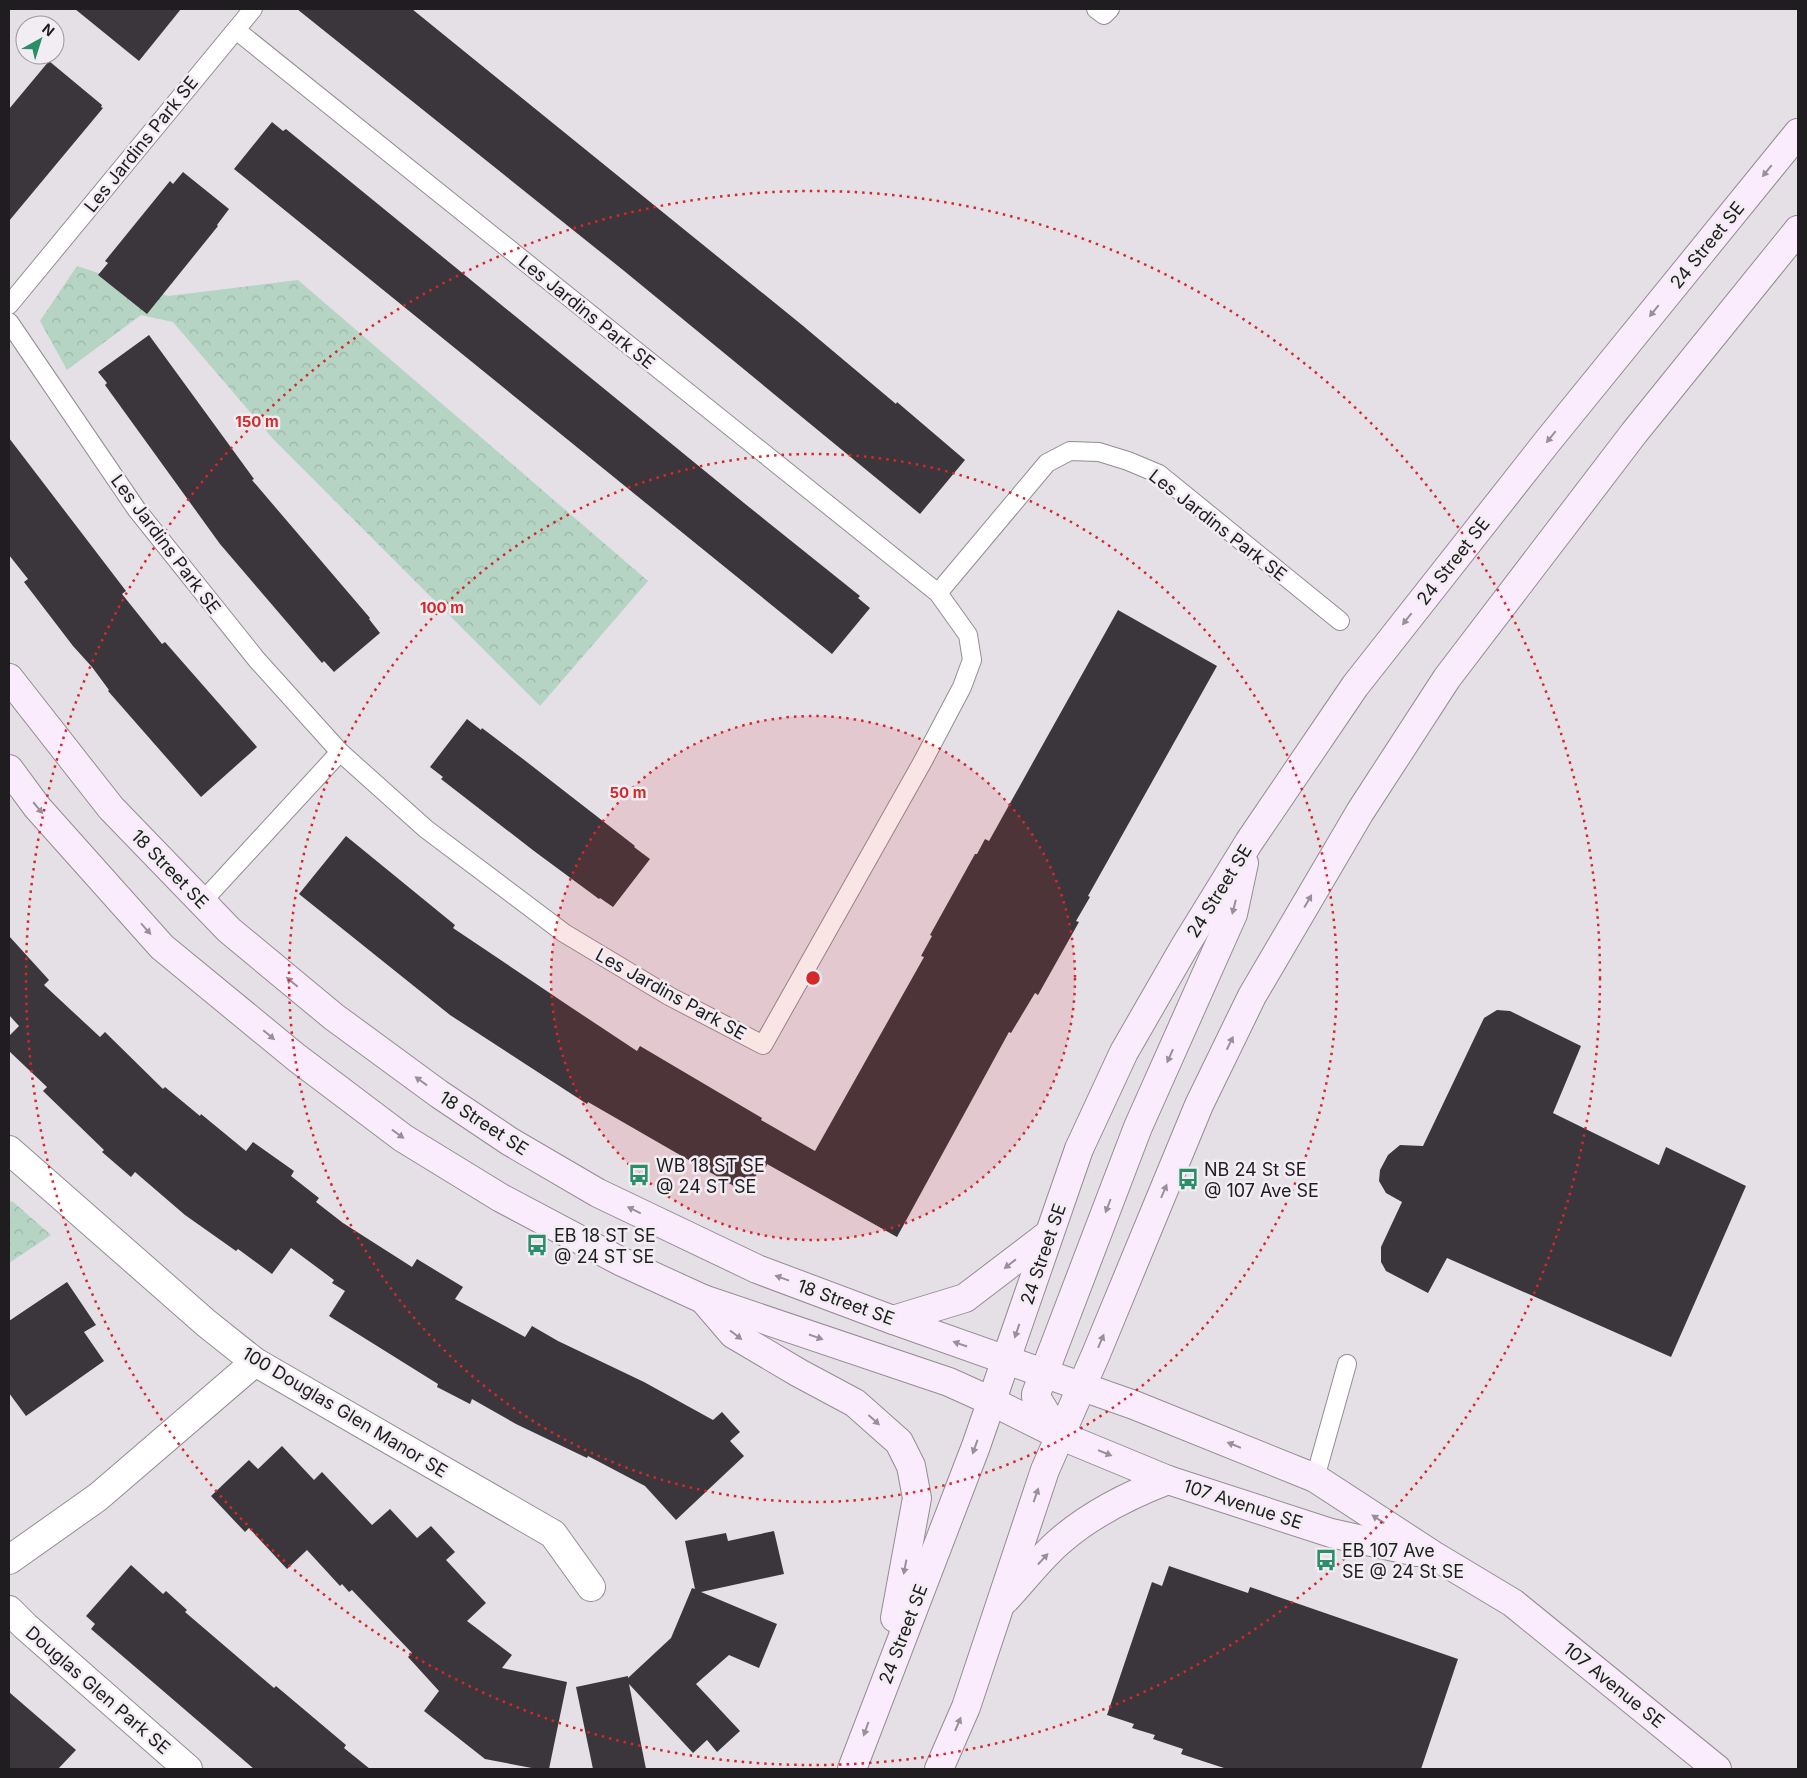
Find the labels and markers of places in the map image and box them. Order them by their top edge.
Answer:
centre of rings [804,969,822,987]
place label: WB 18 ST SE @ 24 ST SE [656,1155,765,1197]
place label: NB 24 St SE @ 107 Ave SE [1204,1159,1319,1201]
bus stop icon: WB 18 ST SE @ 24 ST SE [626,1162,652,1188]
bus stop icon: NB 24 St SE @ 107 Ave SE [1175,1166,1201,1192]
place label: EB 18 ST SE @ 24 ST SE [554,1225,656,1267]
bus stop icon: EB 18 ST SE @ 24 ST SE [524,1232,550,1258]
place label: EB 107 Ave SE @ 24 St SE [1342,1540,1464,1582]
bus stop icon: EB 107 Ave SE @ 24 St SE [1313,1547,1339,1573]

